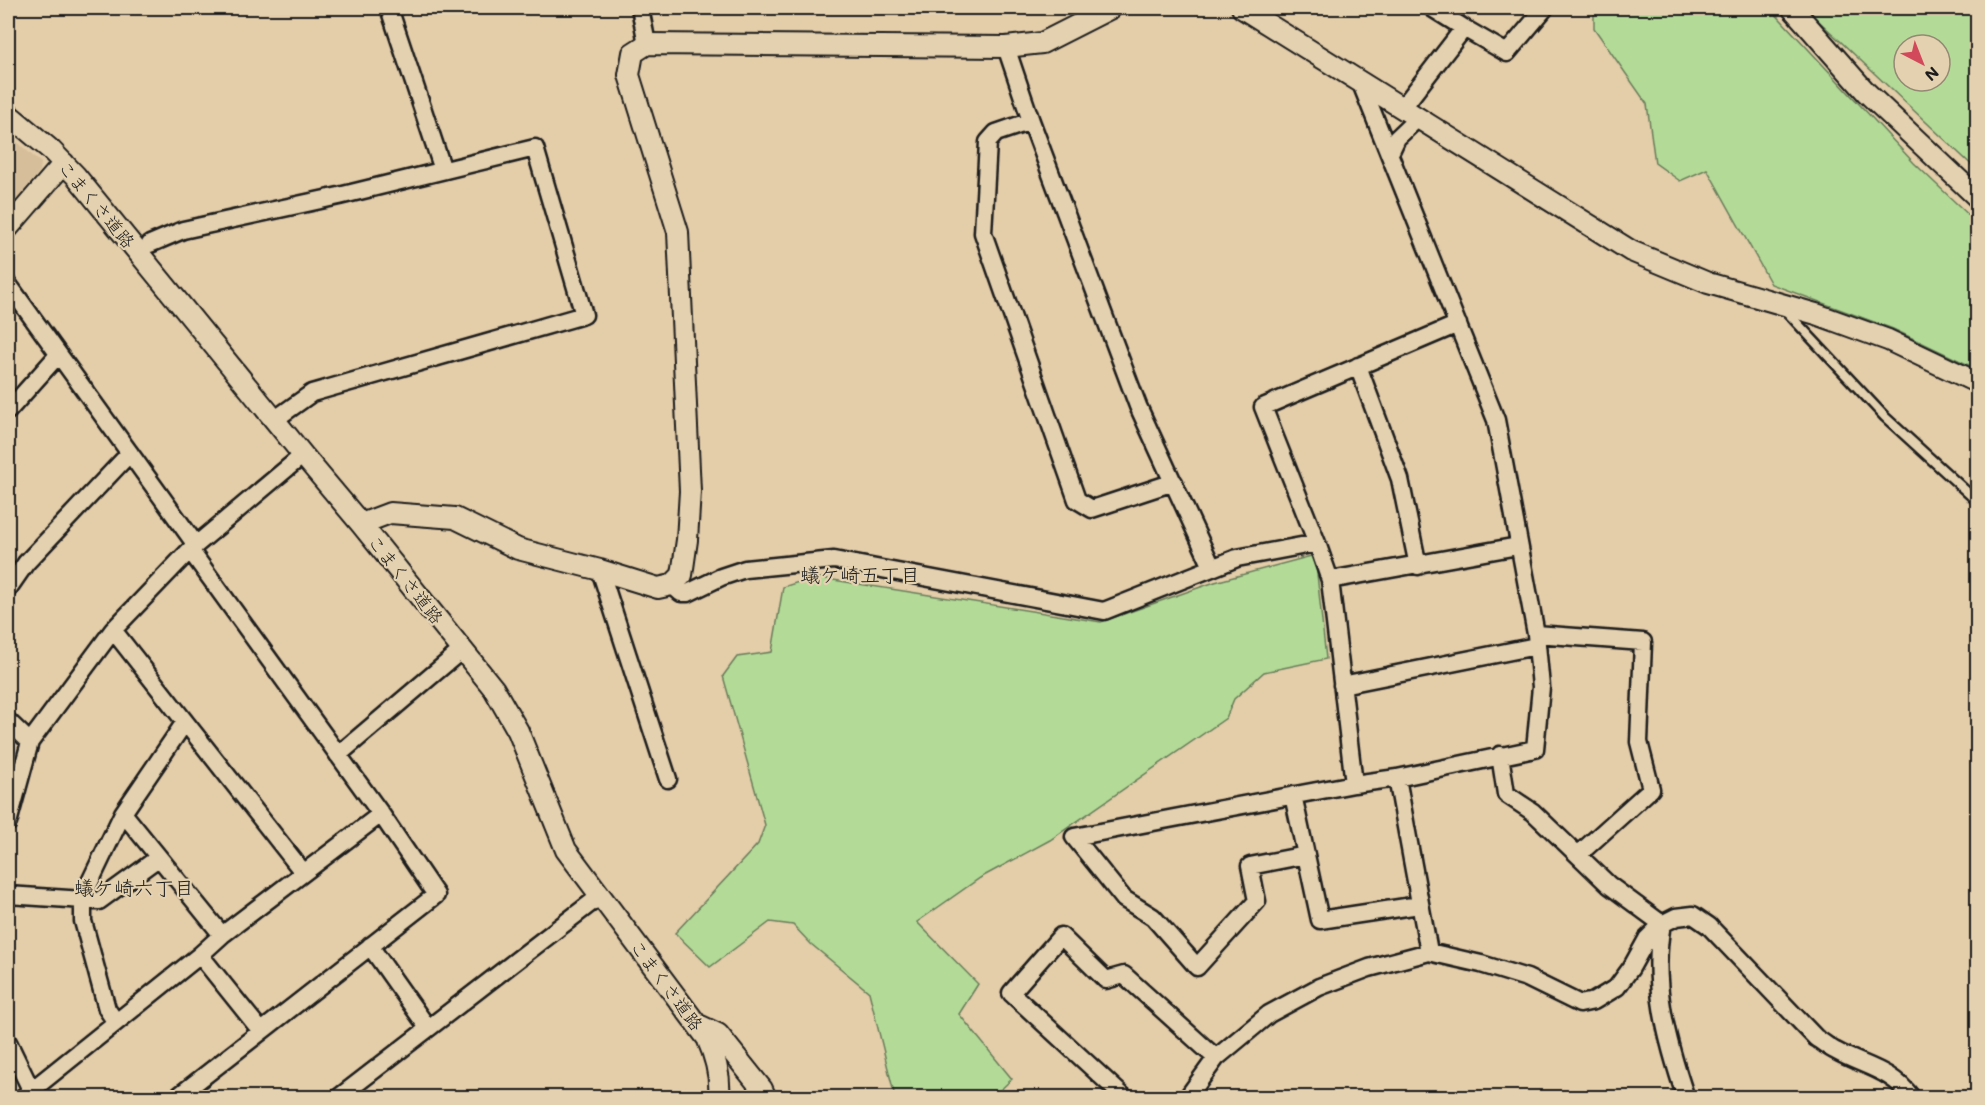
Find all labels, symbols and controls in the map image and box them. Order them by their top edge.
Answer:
north arrow [1892,33,1952,93]
text: N [1921,63,1944,86]
street label: こまくさ道路 [53,155,141,253]
street label: こまくさ道路 [363,529,449,629]
district label: 蟻ケ崎五丁目 [800,561,920,587]
district label: 蟻ケ崎六丁目 [74,874,194,900]
street label: こまくさ道路 [625,935,709,1035]

